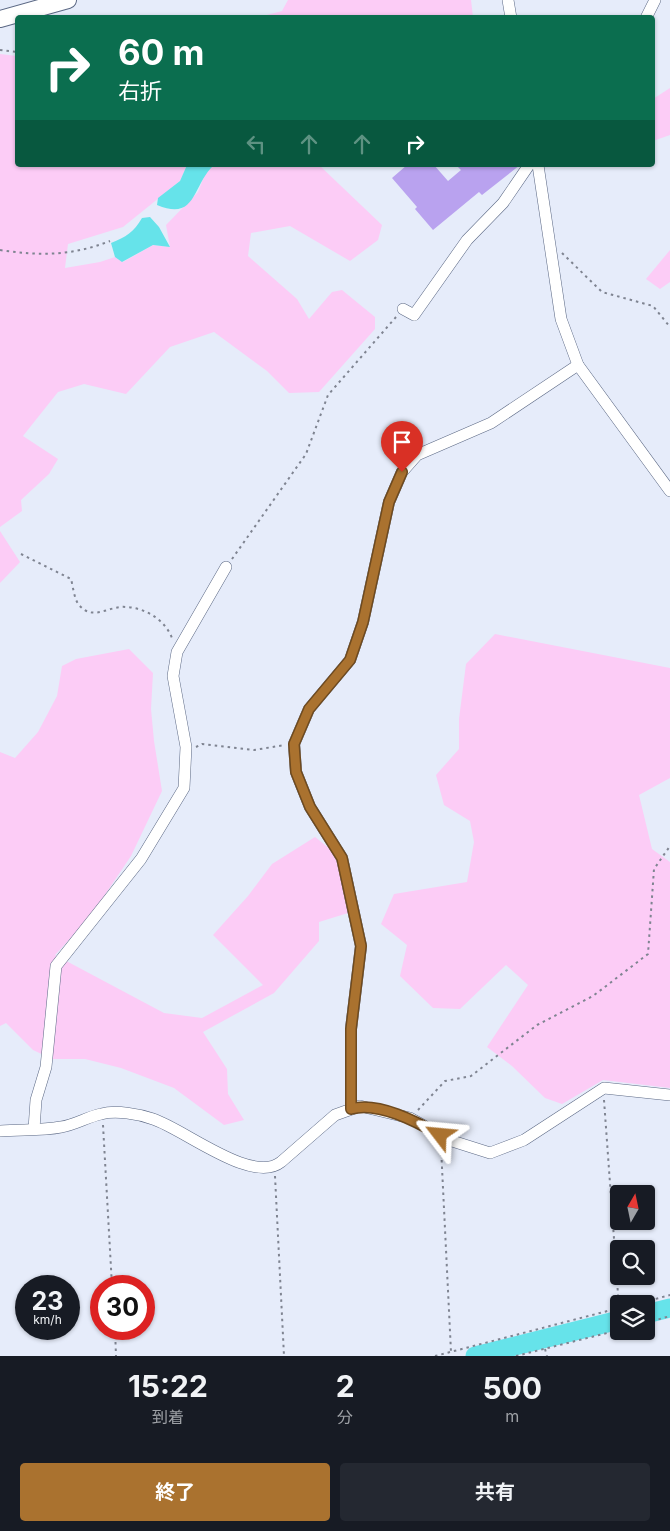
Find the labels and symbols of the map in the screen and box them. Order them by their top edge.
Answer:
pin [381,421,423,472]
position arrow [413,1108,465,1160]
north arrow [610,1185,655,1230]
speed limit sign: 30 [90,1275,155,1340]

